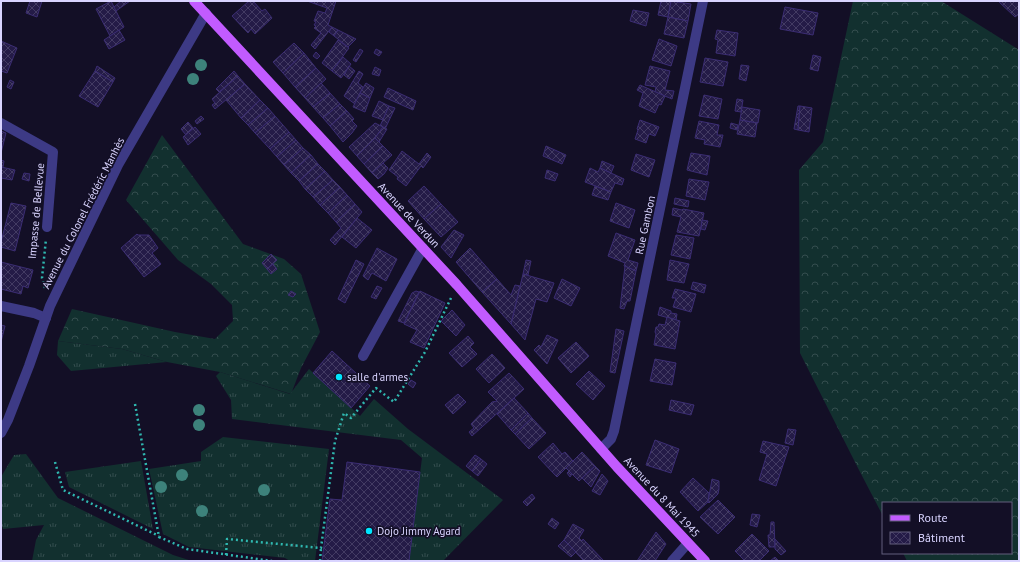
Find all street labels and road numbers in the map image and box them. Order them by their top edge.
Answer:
street label: Avenue du Colonel Frédéric Manhès [39,135,128,291]
street label: Impasse de Bellevue [25,162,47,260]
street label: Avenue de Verdun [375,179,443,251]
street label: Rue Gambon [632,194,658,256]
street label: Avenue du 8 Mai 1945 [621,454,703,540]

